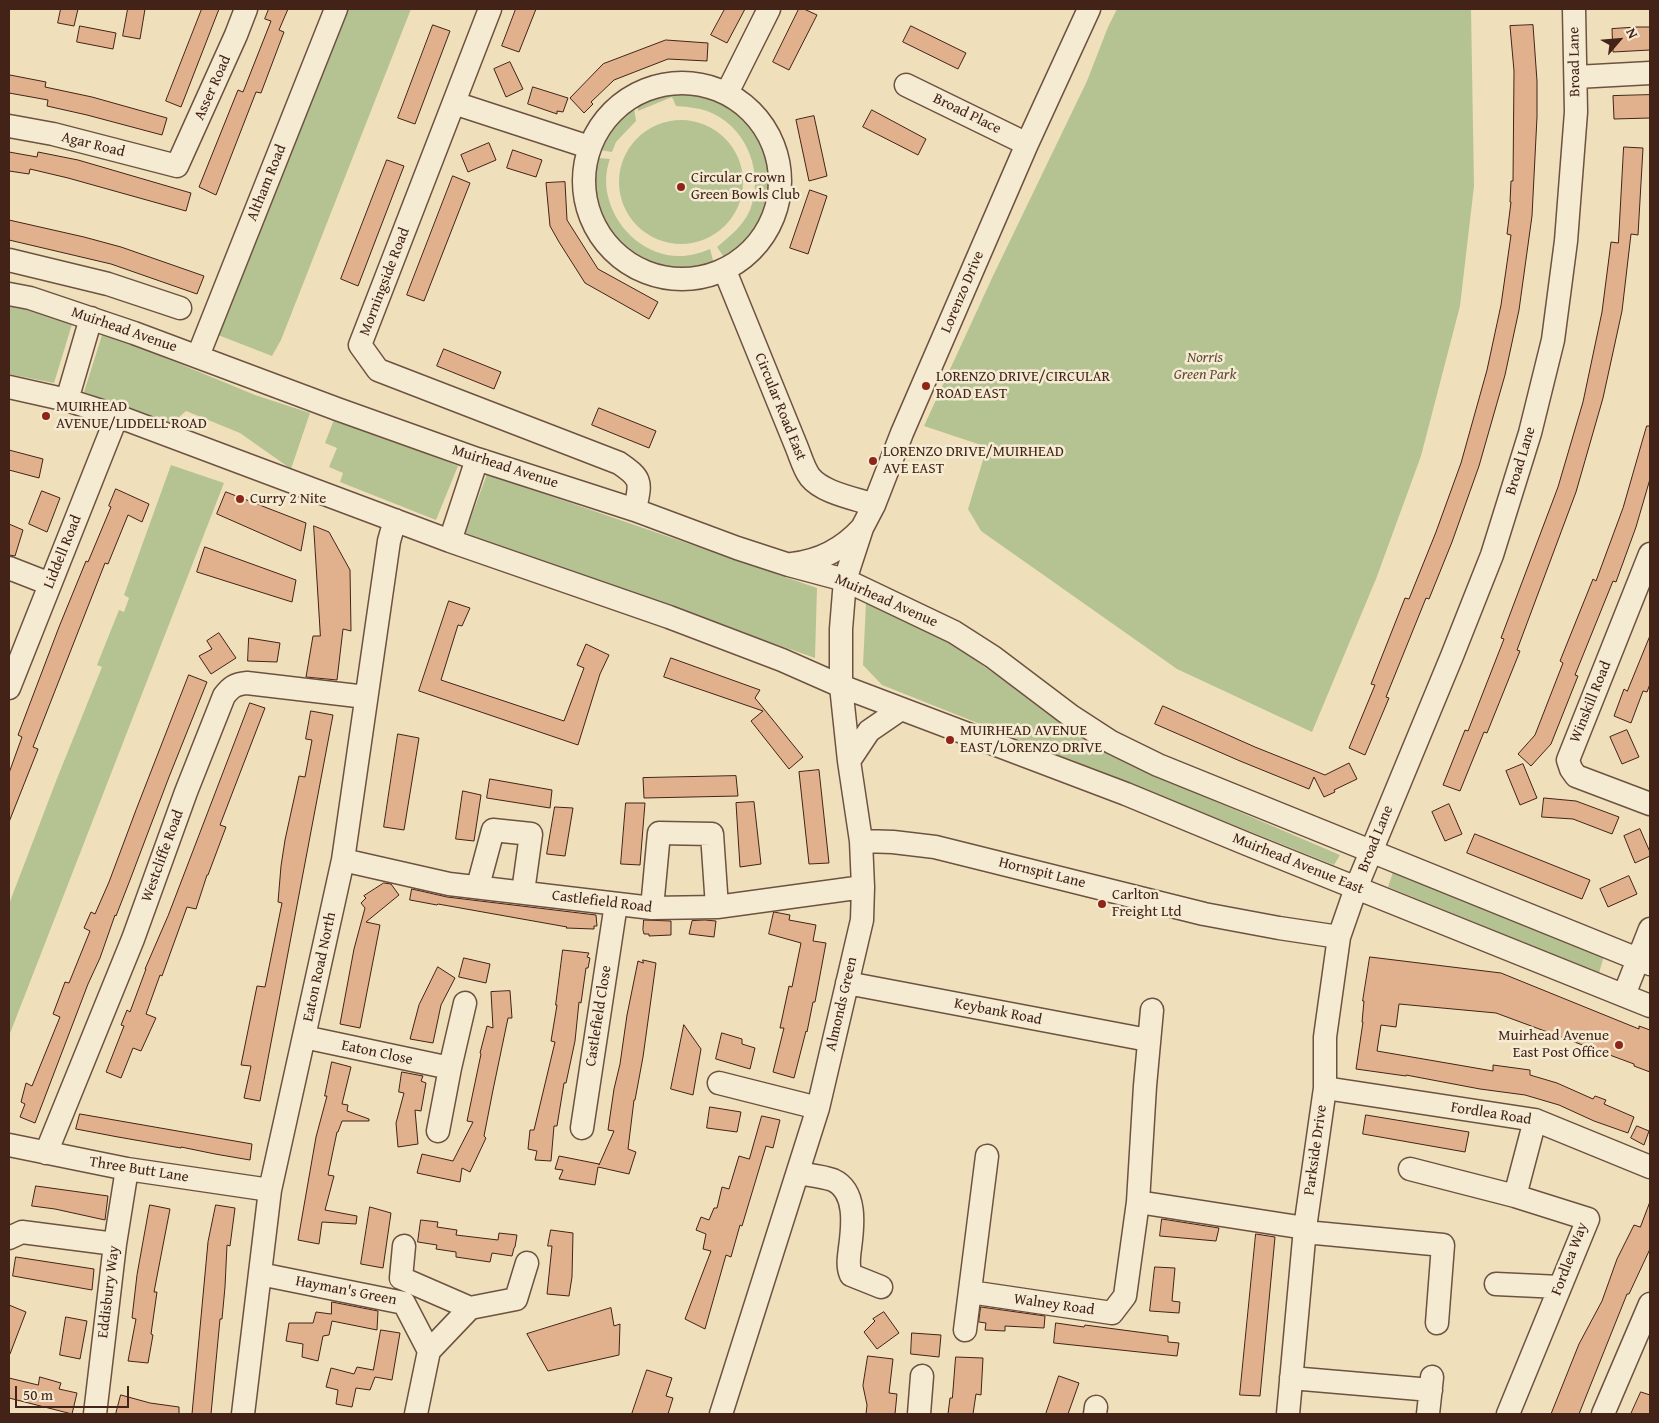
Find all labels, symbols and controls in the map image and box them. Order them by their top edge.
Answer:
north arrow [1594,15,1644,65]
text: N [1621,24,1643,42]
street label: Broad Lane [1565,27,1585,97]
street label: Asser Road [191,53,235,123]
street label: Broad Place [930,90,1004,138]
street label: Agar Road [60,128,126,162]
street label: Altham Road [243,142,291,224]
place label: Circular Crown Green Bowls Club [691,169,800,204]
marker: Circular Crown Green Bowls Club [675,181,687,193]
street label: Morningside Road [356,225,414,339]
street label: Lorenzo Drive [938,248,988,336]
street label: Muirhead Avenue [69,303,179,357]
park label: Norris Green Park [1174,349,1236,384]
street label: Circular Road East [750,351,810,463]
place label: LORENZO DRIVE/CIRCULAR ROAD EAST [936,368,1110,403]
marker: LORENZO DRIVE/CIRCULAR ROAD EAST [920,380,932,392]
place label: MUIRHEAD AVENUE/LIDDELL ROAD [56,398,207,433]
marker: MUIRHEAD AVENUE/LIDDELL ROAD [40,410,52,422]
street label: Broad Lane [1502,425,1540,497]
street label: Muirhead Avenue [450,441,560,493]
place label: LORENZO DRIVE/MUIRHEAD AVE EAST [883,443,1064,478]
marker: LORENZO DRIVE/MUIRHEAD AVE EAST [867,455,879,467]
place label: Curry 2 Nite [250,490,326,508]
marker: Curry 2 Nite [234,493,246,505]
street label: Liddell Road [40,513,86,591]
street label: Muirhead Avenue [832,570,940,632]
street label: Winskill Road [1566,659,1616,745]
place label: MUIRHEAD AVENUE EAST/LORENZO DRIVE [960,722,1102,757]
marker: MUIRHEAD AVENUE EAST/LORENZO DRIVE [944,734,956,746]
street label: Broad Lane [1354,803,1398,875]
street label: Westcliffe Road [138,808,188,904]
street label: Muirhead Avenue East [1230,829,1366,899]
street label: Hornspit Lane [997,854,1087,892]
place label: Carlton Freight Ltd [1112,886,1182,921]
street label: Castlefield Road [551,887,653,917]
marker: Carlton Freight Ltd [1096,898,1108,910]
street label: Eaton Road North [300,911,340,1023]
street label: Almonds Green [822,955,862,1053]
street label: Castlefield Close [582,964,616,1068]
street label: Keybank Road [953,995,1043,1029]
place label: Muirhead Avenue East Post Office [1498,1027,1609,1062]
street label: Eaton Close [340,1037,414,1069]
marker: Muirhead Avenue East Post Office [1613,1039,1625,1051]
street label: Fordlea Road [1449,1099,1533,1129]
street label: Parkside Drive [1301,1104,1331,1196]
street label: Three Butt Lane [88,1153,190,1187]
street label: Fordlea Way [1548,1220,1592,1298]
street label: Eddisbury Way [94,1245,124,1339]
street label: Hayman's Green [294,1272,398,1310]
street label: Walney Road [1013,1290,1095,1320]
scale bar [18,1376,131,1408]
text: 50 m [23,1384,53,1405]

